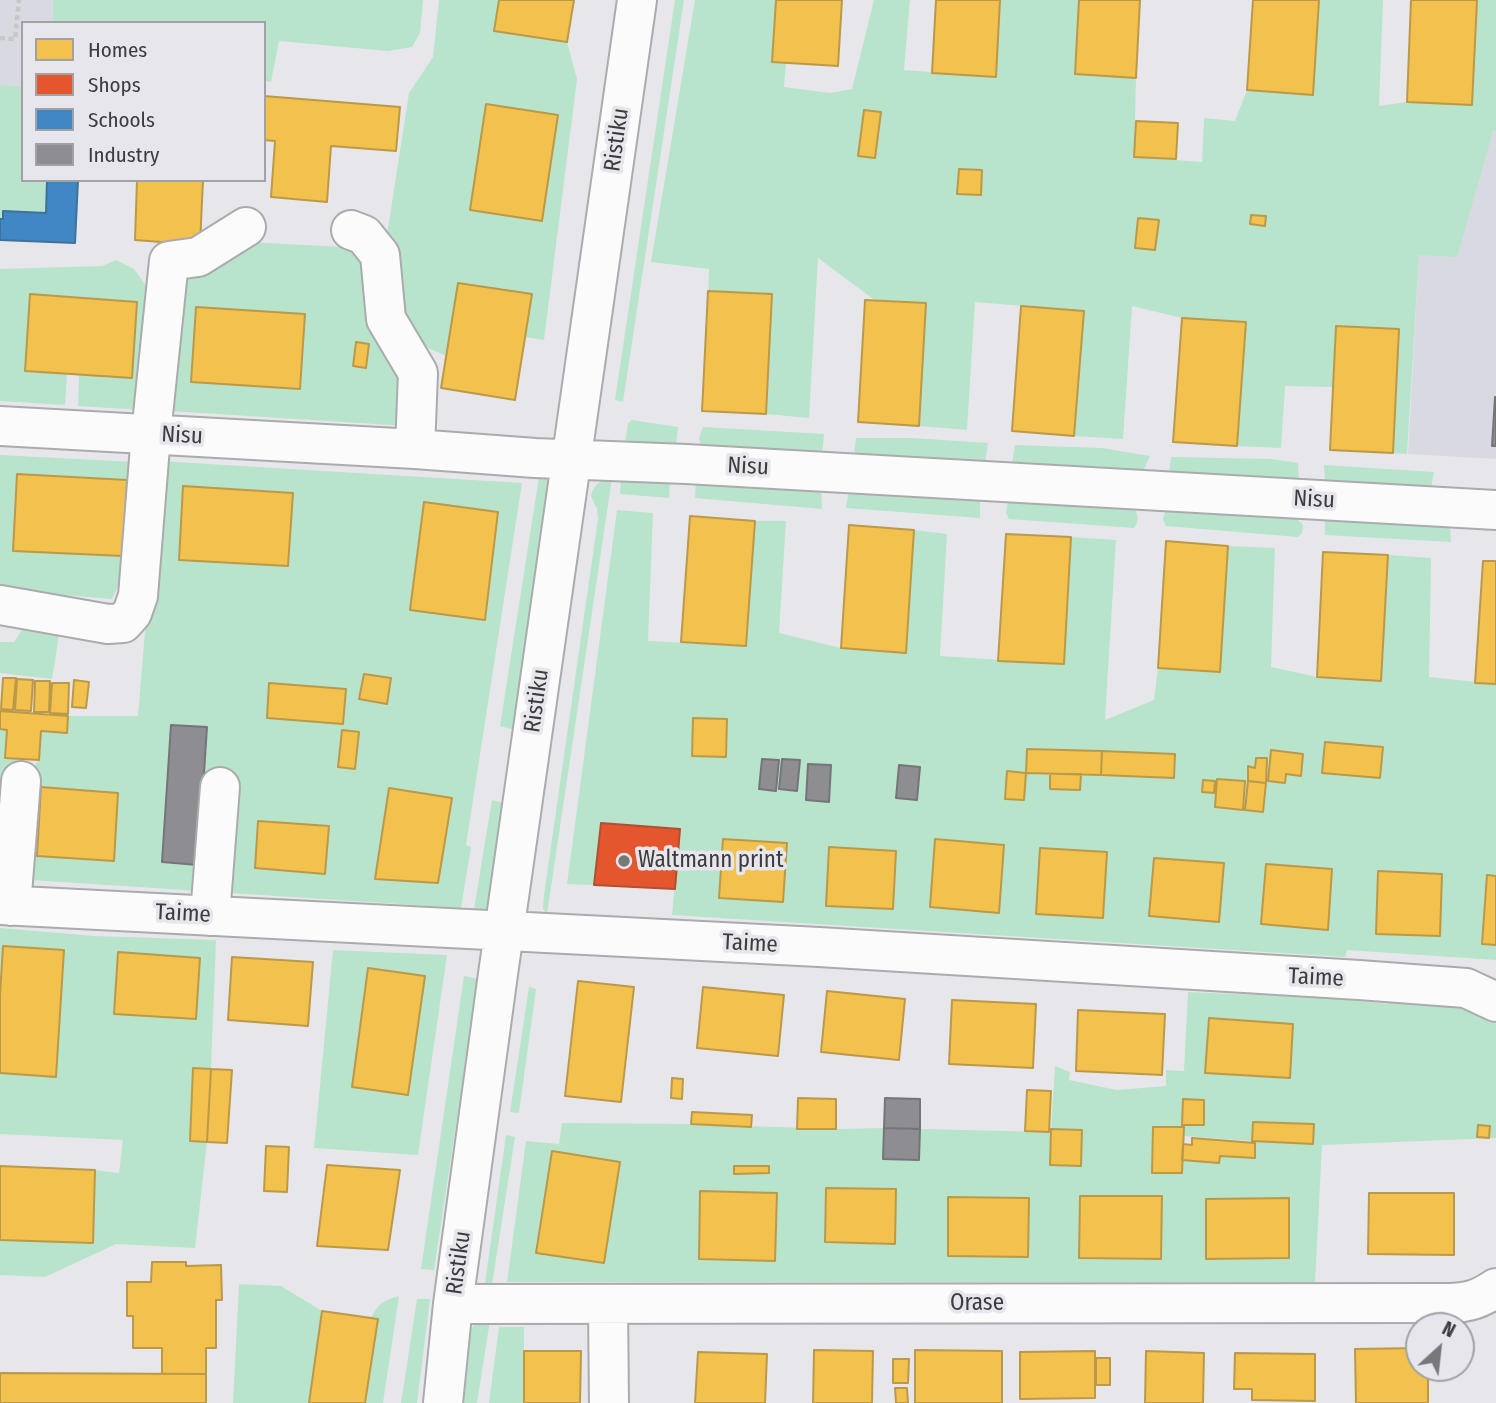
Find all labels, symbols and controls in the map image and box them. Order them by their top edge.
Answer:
legend [21,21,266,182]
text: Homes [88,37,147,63]
text: Shops [88,72,141,98]
street label: Ristiku [599,106,635,174]
text: Schools [88,107,155,133]
text: Industry [88,142,159,168]
street label: Nisu [161,421,203,451]
street label: Nisu [727,452,769,482]
street label: Nisu [1293,485,1335,515]
street label: Ristiku [519,667,555,735]
place label: Waltmann print [638,847,783,875]
marker: Waltmann print [616,853,632,869]
street label: Taime [155,899,211,929]
street label: Taime [722,929,778,959]
street label: Taime [1288,963,1344,993]
street label: Ristiku [441,1229,477,1297]
street label: Orase [950,1290,1004,1318]
north arrow [1405,1312,1475,1382]
text: N [1439,1317,1459,1342]

